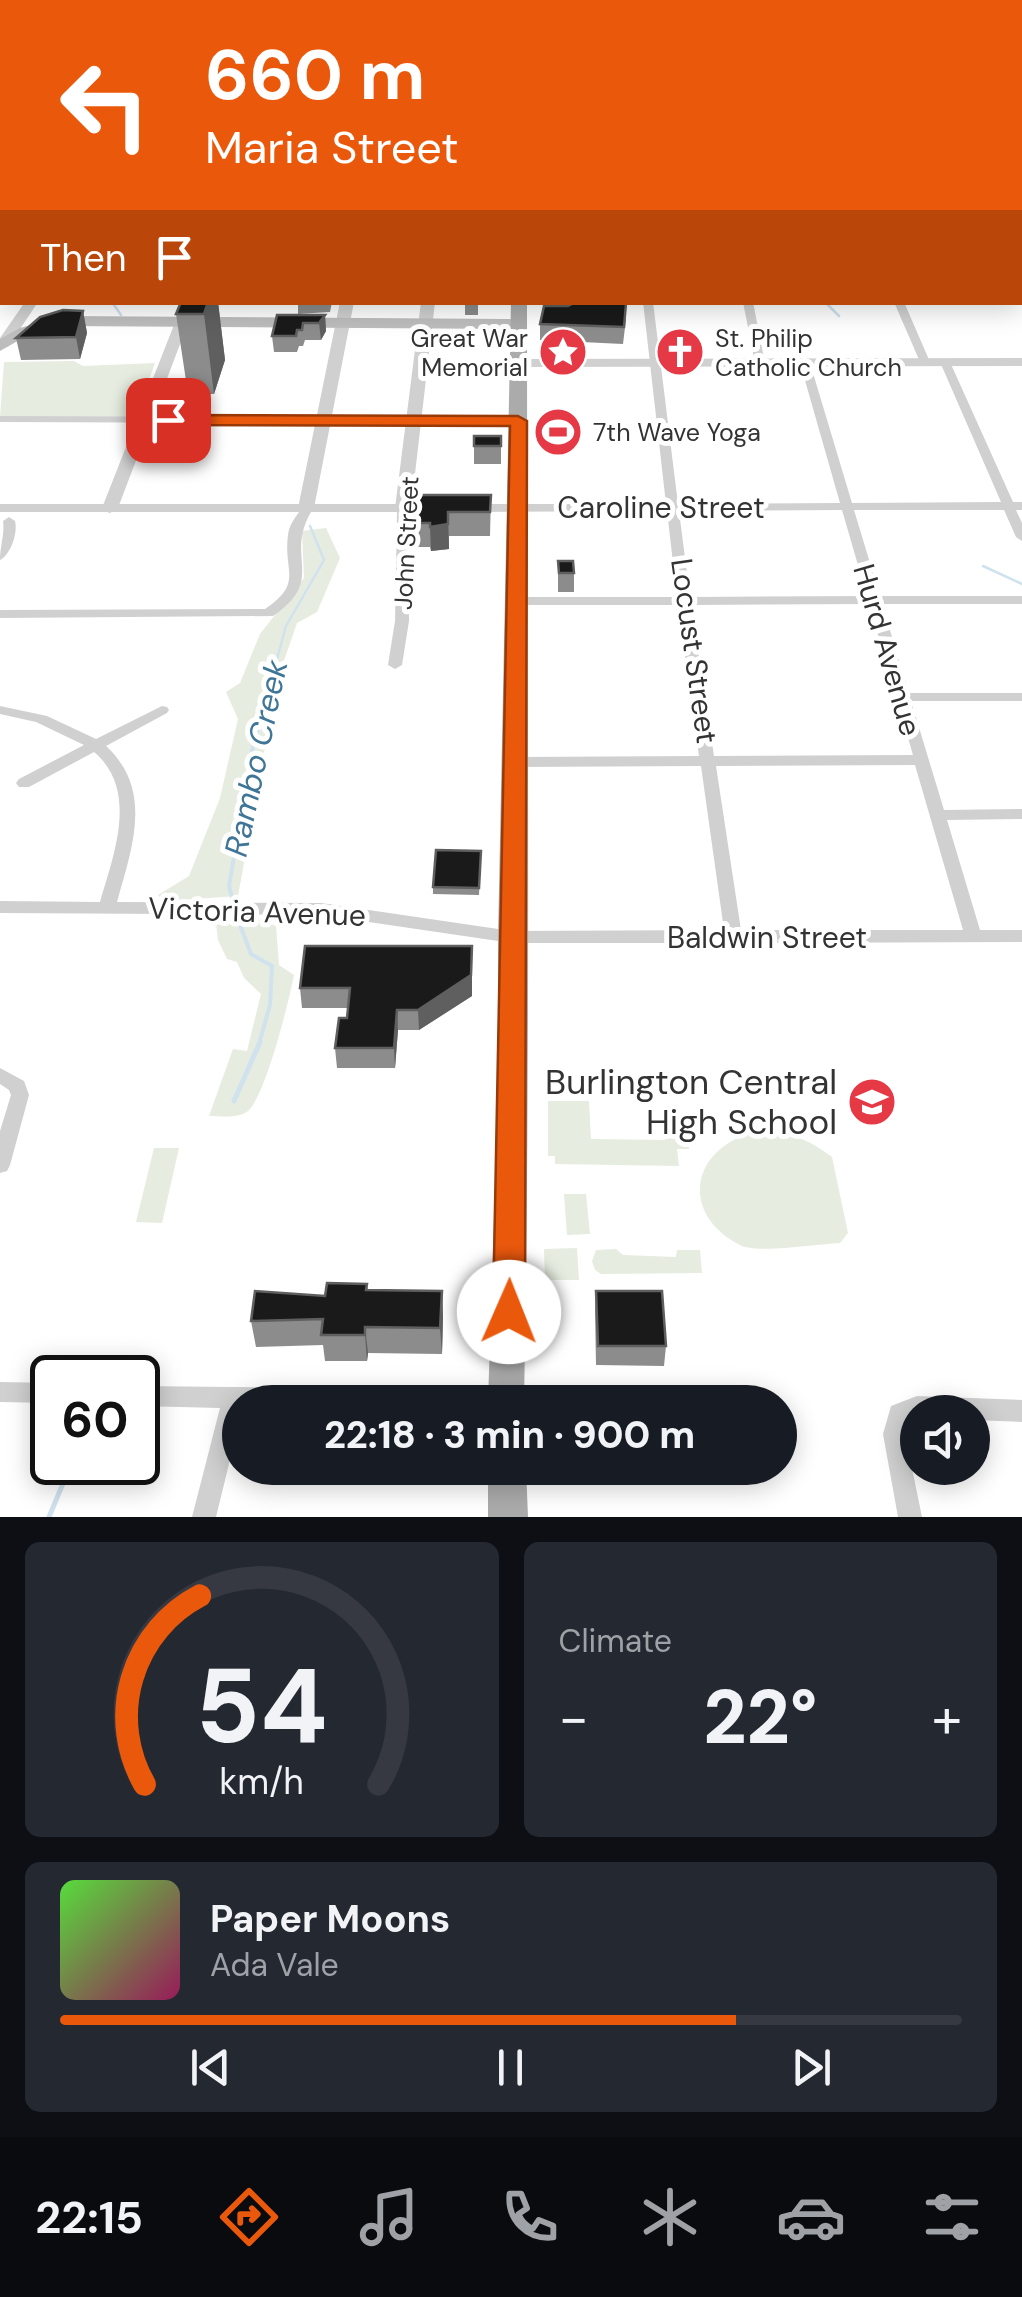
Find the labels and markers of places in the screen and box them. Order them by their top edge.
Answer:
place label: Great War Memorial [411,322,528,384]
place label: St. Philip Catholic Church [715,322,902,384]
place icon: Great War Memorial [537,326,589,378]
church icon: St. Philip Catholic Church [654,326,706,378]
pin [126,378,211,463]
sports icon: 7th Wave Yoga [532,406,584,458]
place label: 7th Wave Yoga [593,416,761,449]
place label: Burlington Central High School [545,1059,837,1145]
school or university icon: Burlington Central High School [846,1076,898,1128]

